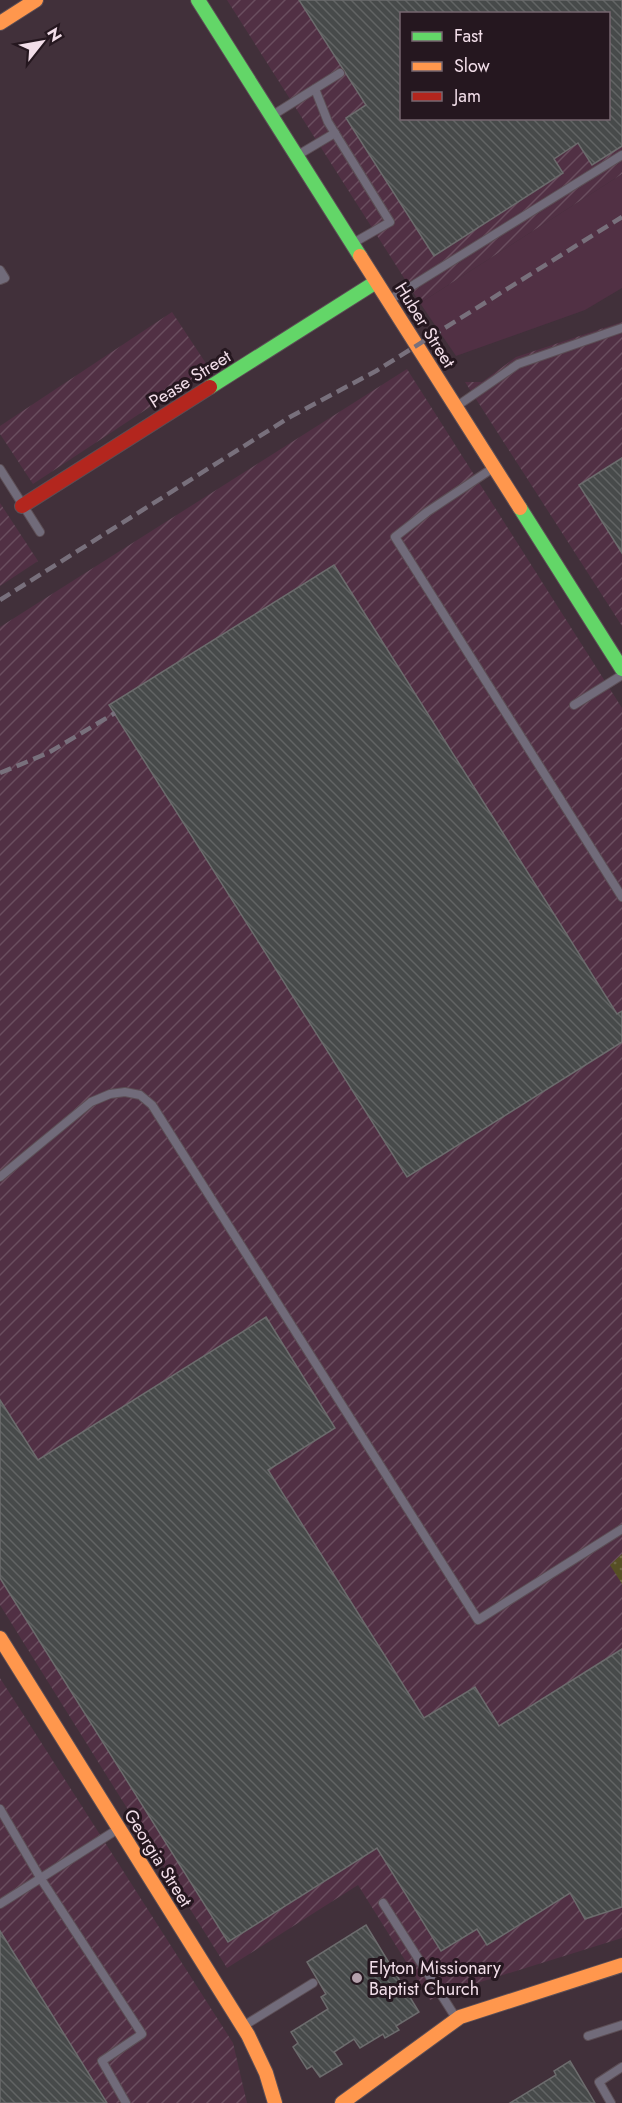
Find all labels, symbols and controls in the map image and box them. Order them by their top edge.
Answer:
north arrow [12,12,72,72]
legend [400,12,610,120]
text: N [41,23,68,46]
text: Fast [454,23,483,49]
text: Slow [454,53,491,79]
text: Jam [452,83,481,109]
street label: Huber Street [388,277,462,373]
street label: Pease Street [144,343,237,414]
street label: Georgia Street [118,1804,199,1912]
place label: Elyton Missionary Baptist Church [369,1955,501,2002]
marker: Elyton Missionary Baptist Church [350,1971,364,1985]

